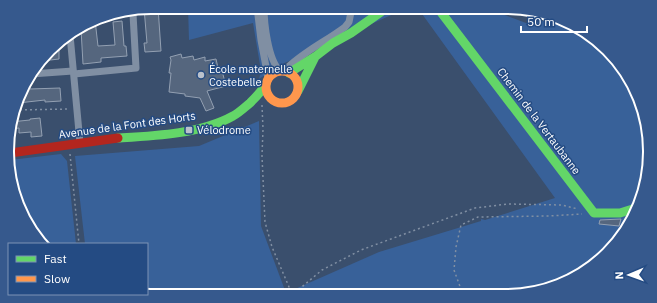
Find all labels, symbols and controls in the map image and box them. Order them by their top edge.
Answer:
scale bar [521,8,587,34]
text: 50 m [527,14,555,29]
place label: École maternelle Costebelle [209,62,292,89]
street label: Chemin de la Vertaubanne [494,65,584,177]
marker: École maternelle Costebelle [196,70,206,80]
street label: Avenue de la Font des Horts [58,108,196,142]
place label: Vélodrome [197,123,251,137]
marker: Vélodrome [184,125,194,135]
legend [8,243,148,295]
text: Fast [44,251,67,266]
north arrow [609,255,649,295]
text: Slow [44,271,70,286]
text: N [612,271,626,280]

